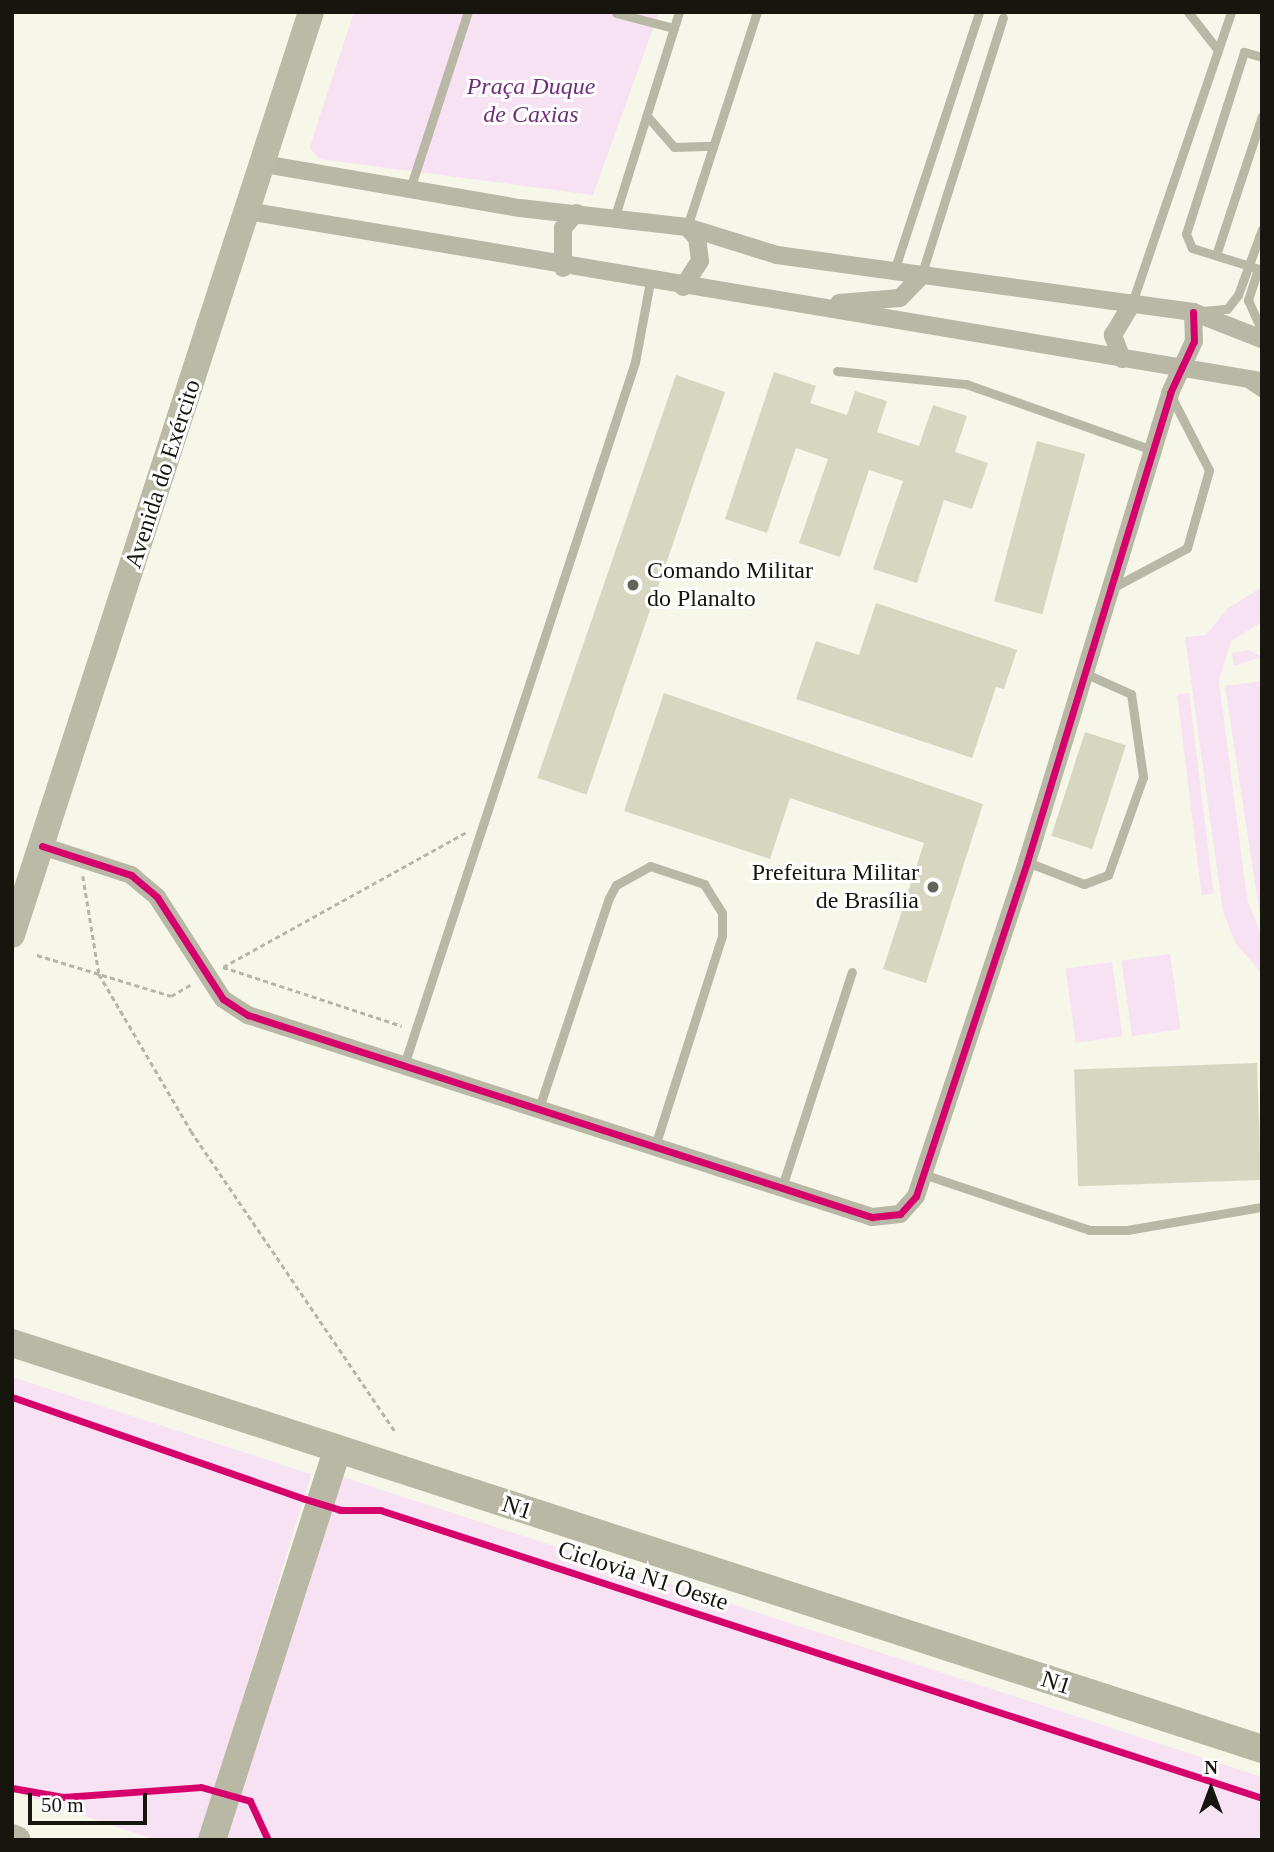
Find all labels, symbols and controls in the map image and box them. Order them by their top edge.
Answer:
park label: Praça Duque de Caxias [467,73,595,129]
street label: Avenida do Exército [119,376,207,572]
place label: Comando Militar do Planalto [647,557,813,613]
marker: Comando Militar do Planalto [625,577,641,593]
place label: Prefeitura Militar de Brasília [752,859,919,915]
marker: Prefeitura Militar de Brasília [925,879,941,895]
street label: N1 [499,1490,535,1526]
street label: Ciclovia N1 Oeste [554,1535,732,1617]
street label: N1 [1038,1665,1074,1701]
north arrow [1176,1754,1246,1824]
text: N [1204,1757,1218,1778]
scale bar [32,1778,150,1822]
text: 50 m [41,1793,84,1817]

